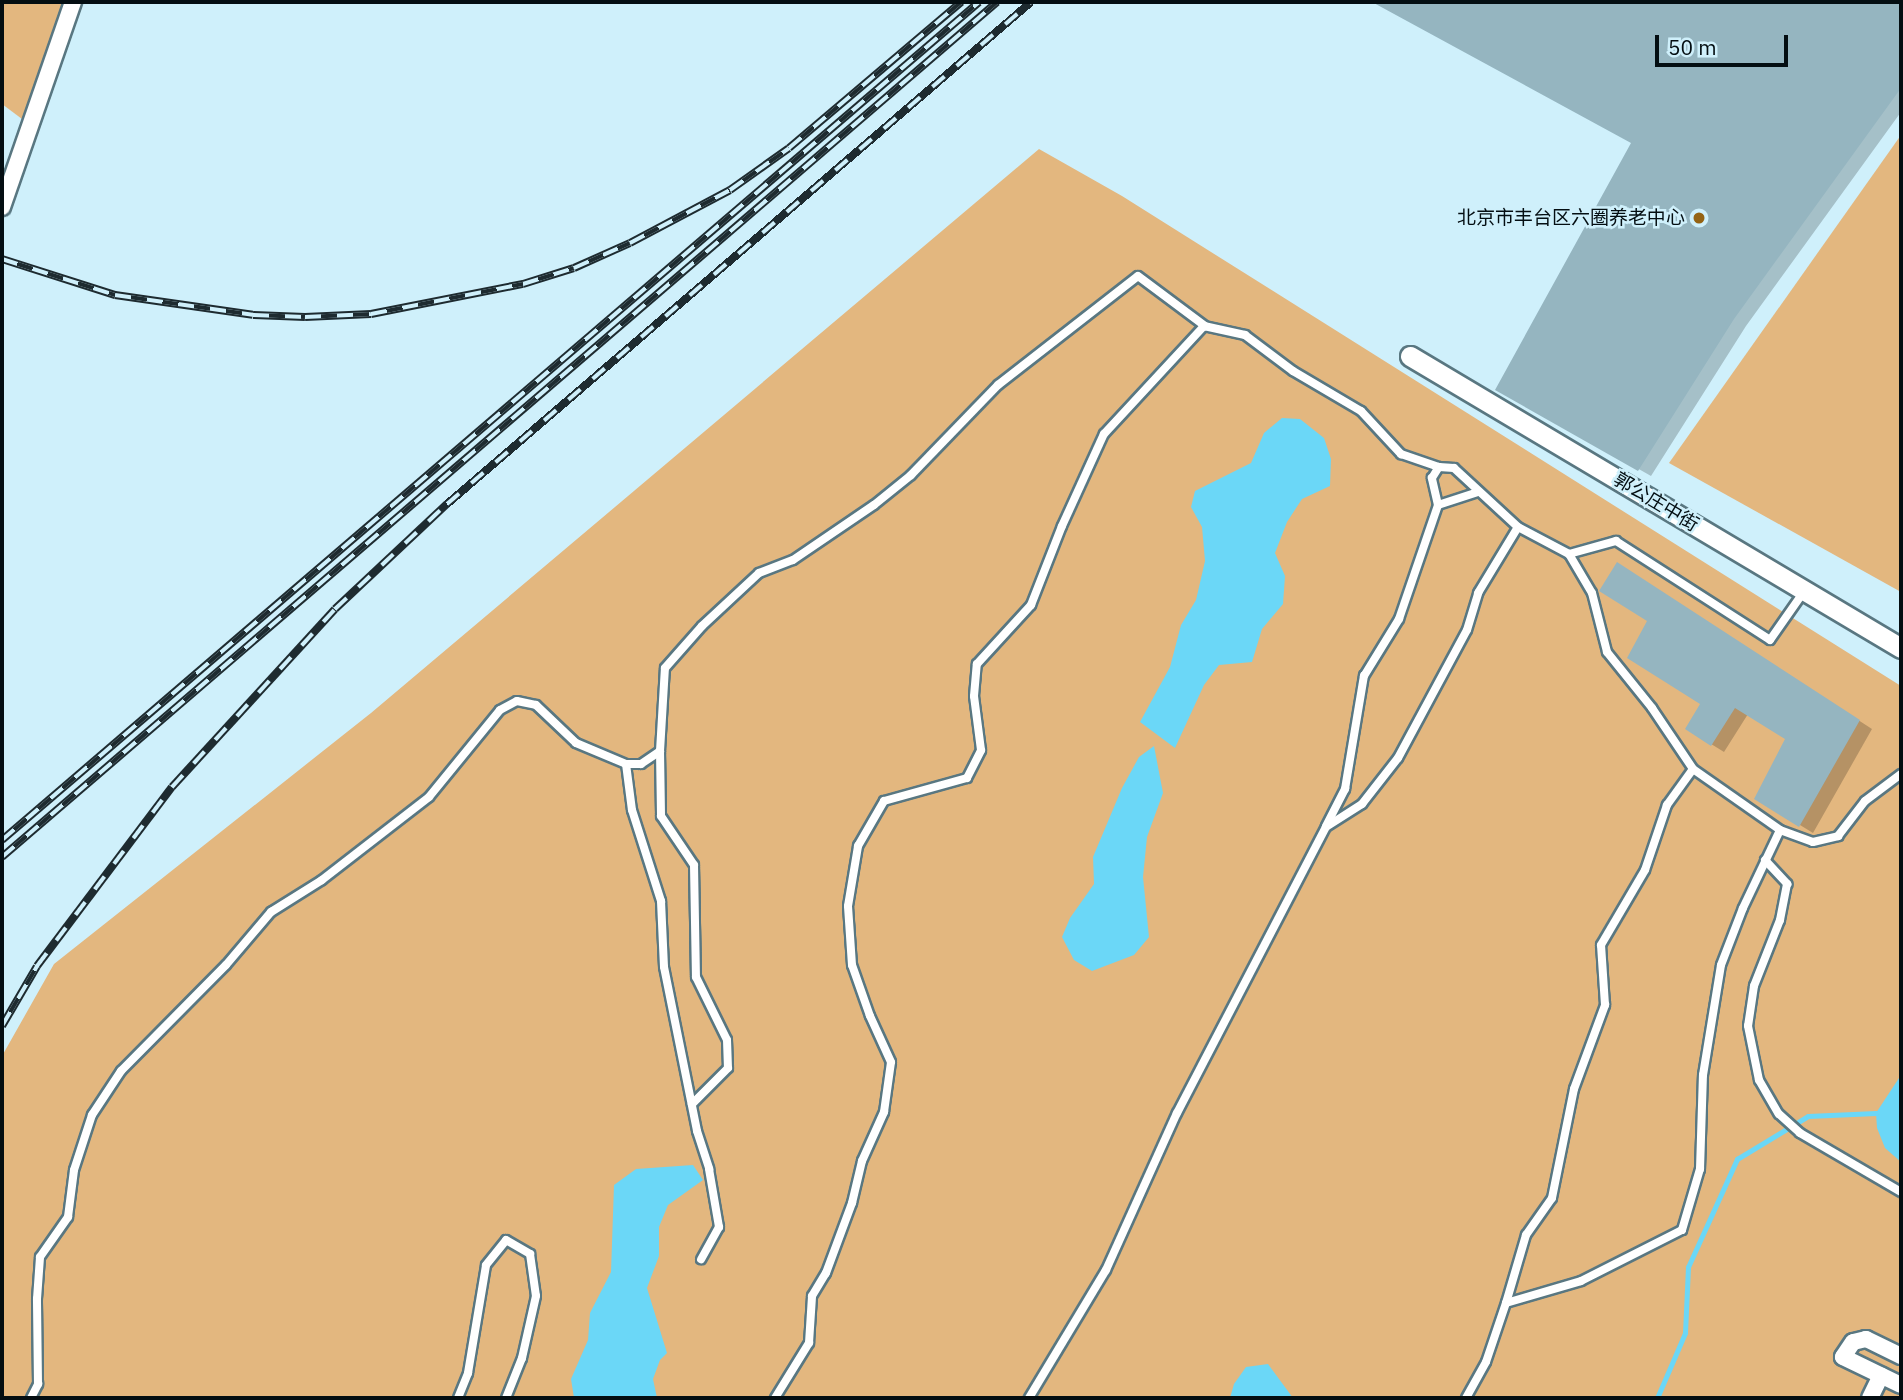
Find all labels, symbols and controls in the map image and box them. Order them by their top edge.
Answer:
scale bar [1658,21,1791,65]
text: 50 m [1668,33,1717,61]
place label: 北京市丰台区六圈养老中心 [1457,207,1685,229]
marker: 北京市丰台区六圈养老中心 [1691,210,1707,226]
street label: 郭公庄中街 [1609,468,1703,536]

